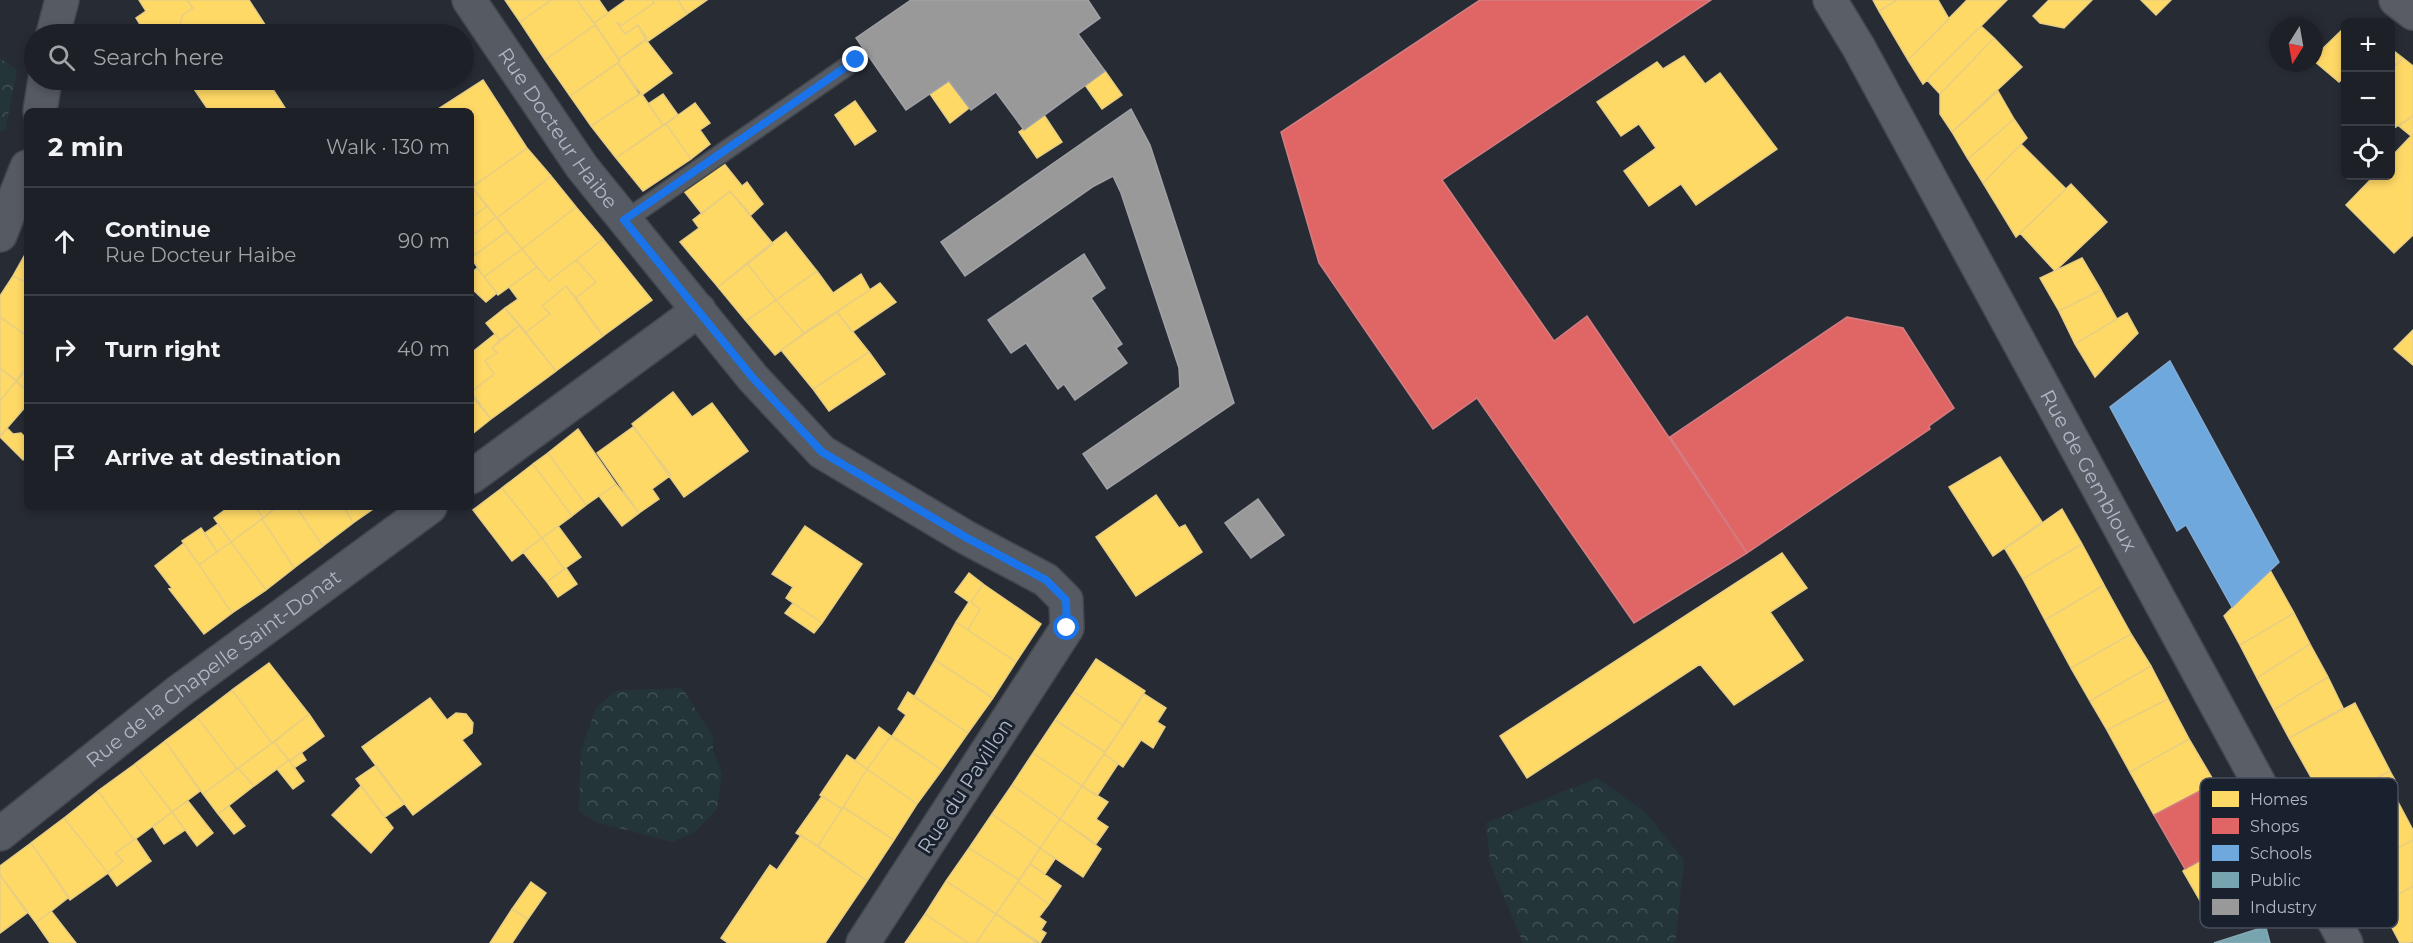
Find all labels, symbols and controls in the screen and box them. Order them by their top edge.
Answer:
north arrow [2269,18,2323,72]
map controls [2341,18,2395,180]
button: + [2341,18,2395,72]
search box [24,24,474,90]
icon: search [45,41,78,74]
street label: Rue Docteur Haibe [493,43,623,213]
text: Search here [93,44,224,71]
route end [842,46,868,72]
button: − [2341,72,2395,126]
button: locate [2341,126,2395,180]
text: 2 min [48,131,124,163]
text: Walk · 130 m [326,135,450,159]
text: Continue [105,216,211,243]
icon: ahead [48,225,81,258]
text: 90 m [398,229,450,253]
text: Rue Docteur Haibe [105,243,296,267]
icon: right [48,333,81,366]
text: Turn right [105,336,220,363]
text: 40 m [397,337,450,361]
street label: Rue de Gembloux [2035,385,2143,556]
icon: arrive [48,441,81,474]
text: Arrive at destination [105,444,341,471]
street label: Rue de la Chapelle Saint-Donat [81,565,345,773]
route start [1053,614,1079,640]
street label: Rue du Pavillon [912,714,1018,858]
legend [2200,778,2398,928]
text: Homes [2250,790,2308,809]
text: Shops [2250,817,2300,836]
text: Schools [2250,844,2312,863]
text: Public [2250,871,2301,890]
text: Industry [2250,898,2317,917]

